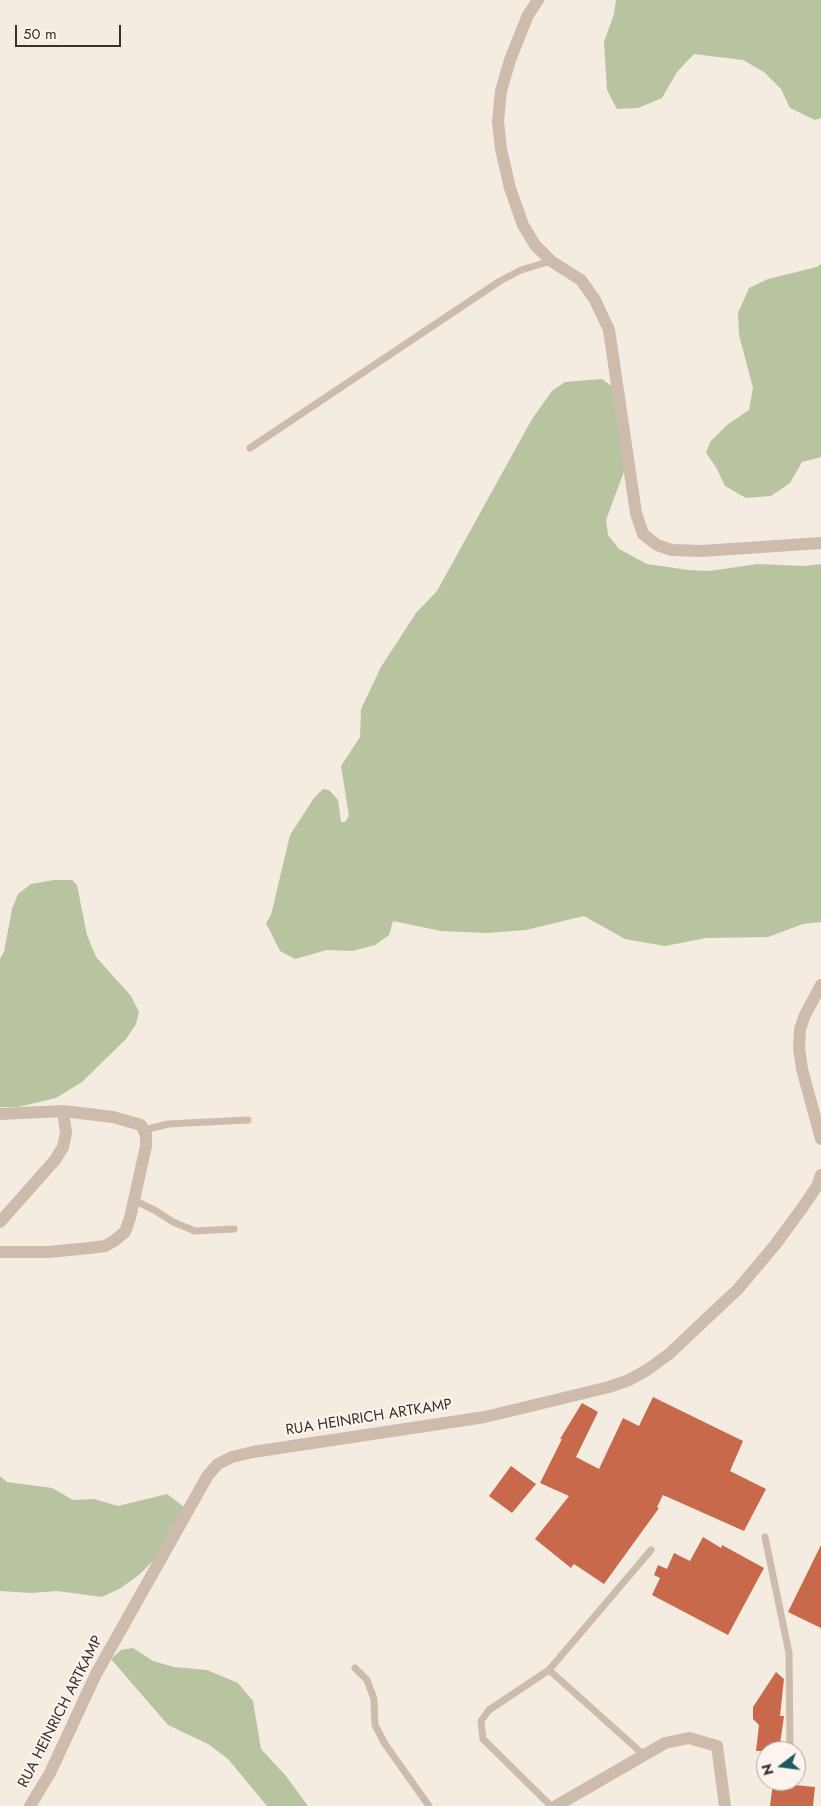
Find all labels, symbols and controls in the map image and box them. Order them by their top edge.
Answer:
scale bar [18,15,124,47]
text: 50 m [23,23,57,45]
street label: RUA HEINRICH ARTKAMP [285,1396,453,1440]
street label: RUA HEINRICH ARTKAMP [15,1633,107,1791]
north arrow [756,1741,806,1791]
text: N [756,1762,779,1778]

